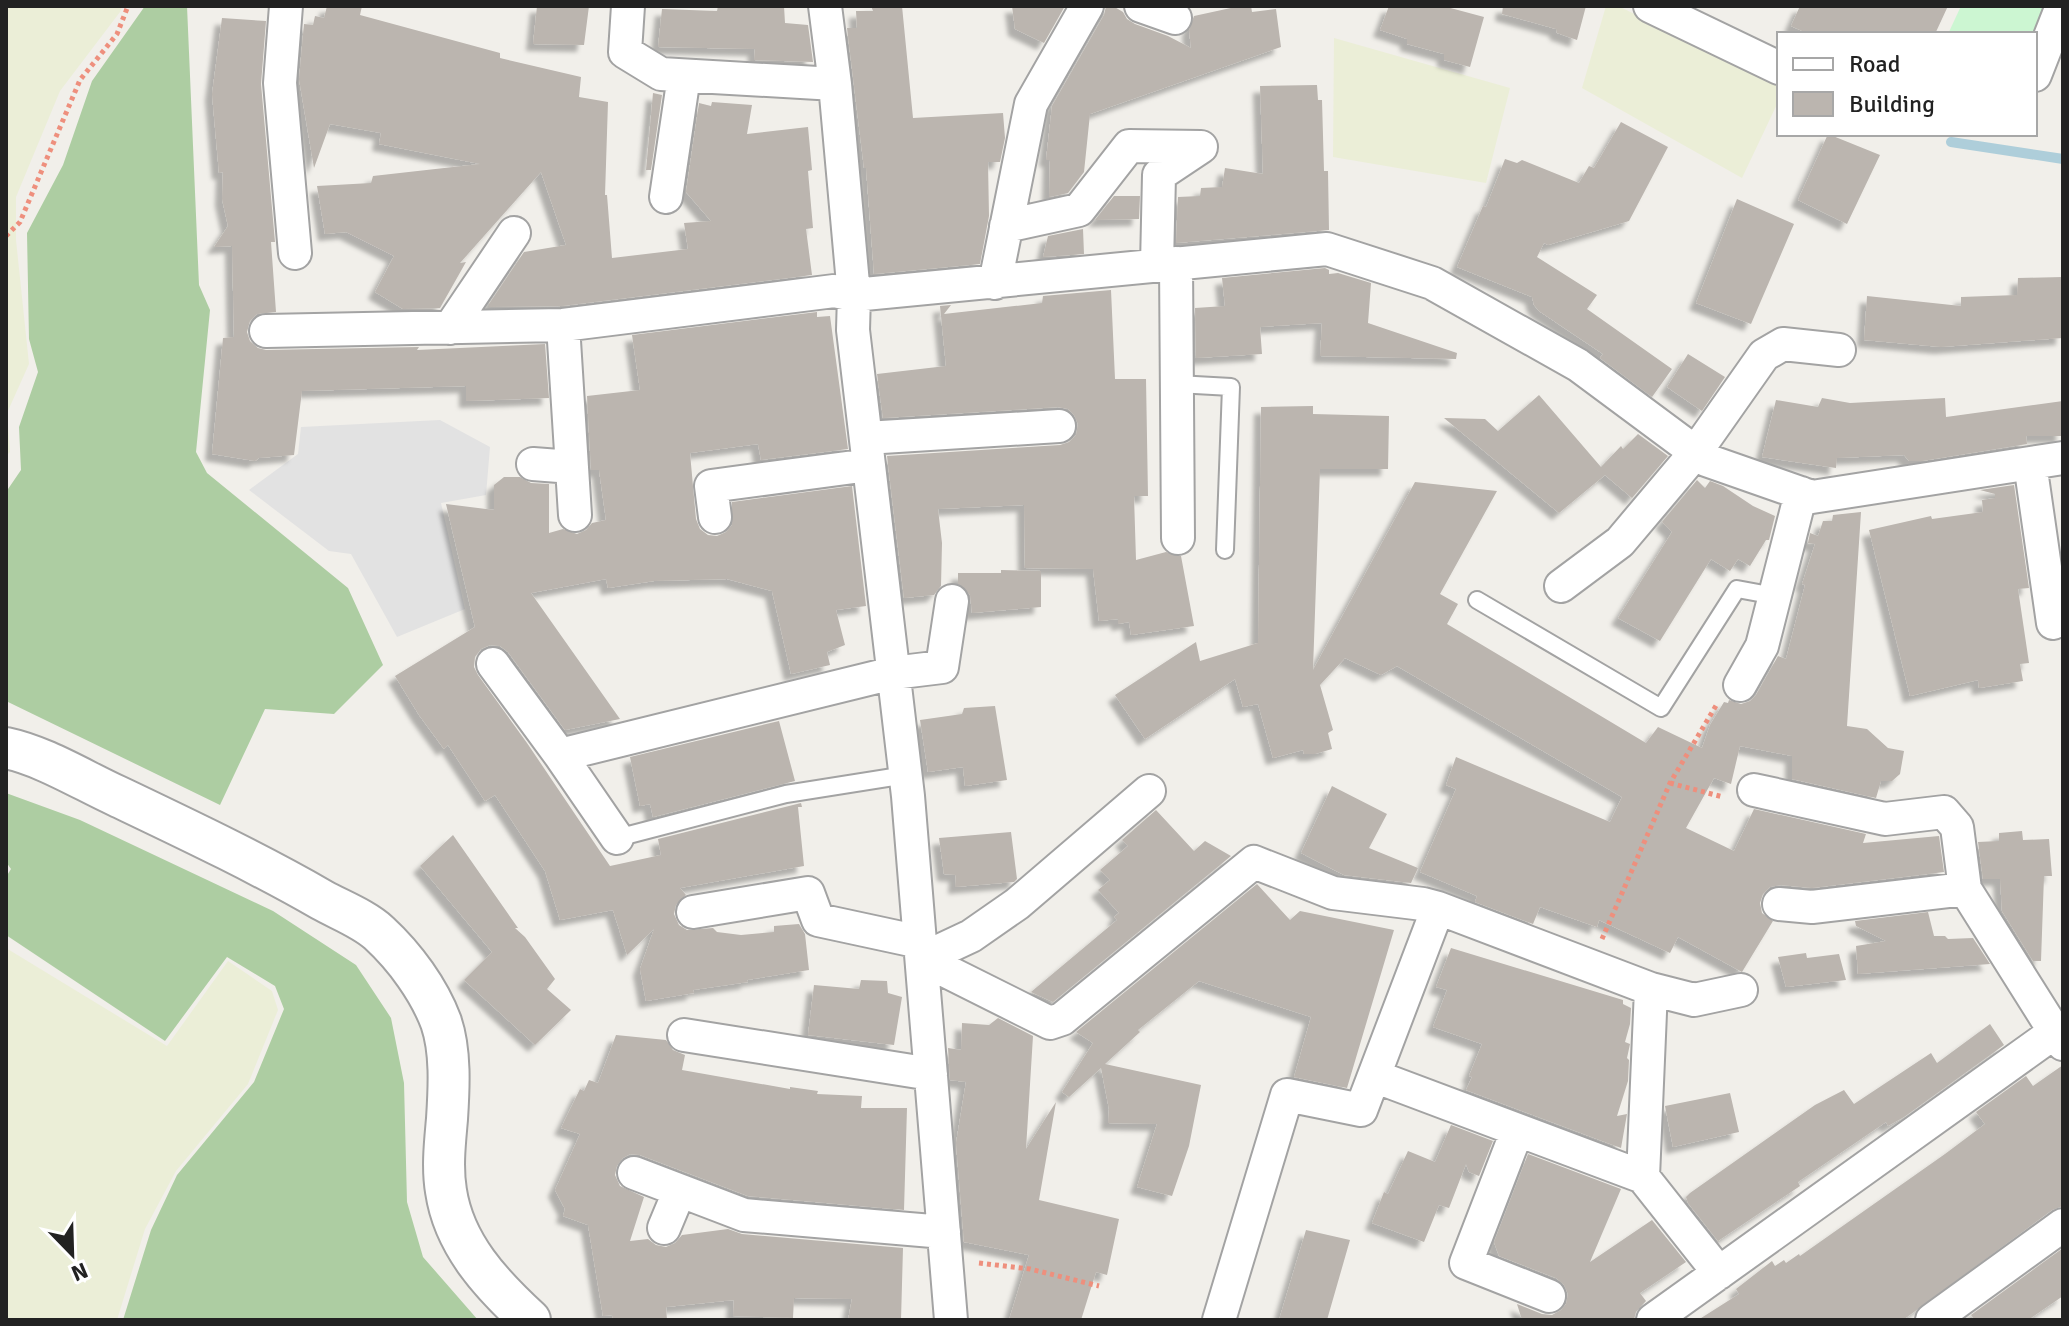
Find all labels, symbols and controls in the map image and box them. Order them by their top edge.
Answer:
legend [1777,32,2037,136]
text: Road [1849,49,1900,79]
text: Building [1849,89,1935,119]
north arrow [32,1214,112,1294]
text: N [67,1257,92,1287]

